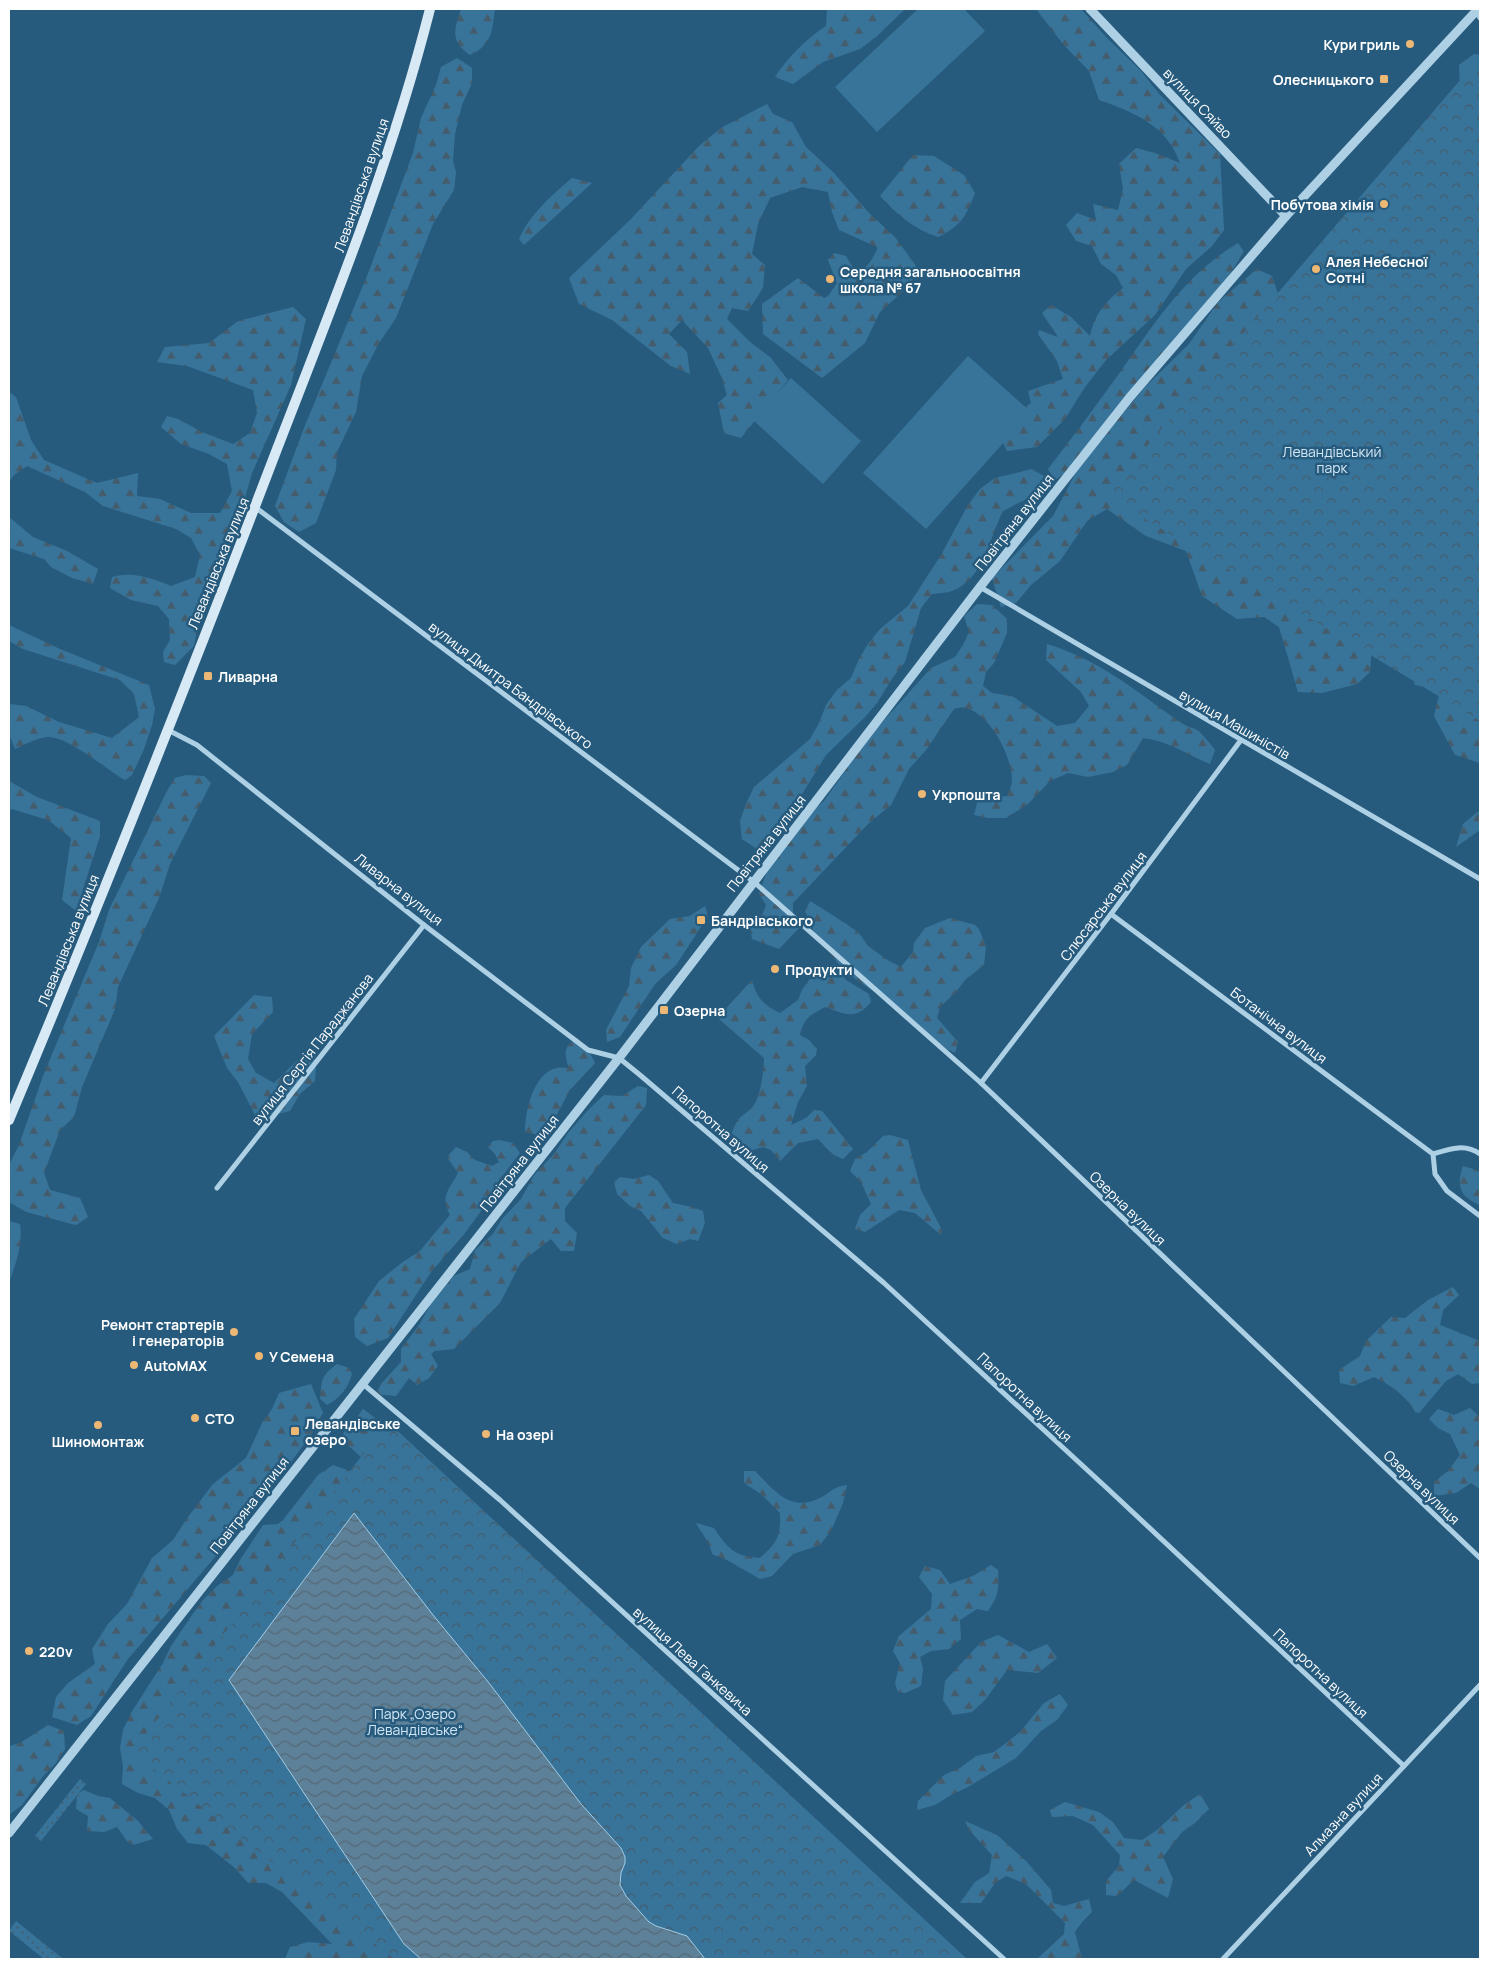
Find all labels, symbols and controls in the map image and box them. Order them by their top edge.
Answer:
place label: Кури гриль [1324,35,1400,54]
marker: Кури гриль [1404,38,1416,50]
street label: вулиця Сяйво [1159,64,1237,142]
place label: Олесницького [1273,70,1374,89]
marker: Олесницького [1378,73,1390,85]
street label: Левандівська вулиця [329,116,393,254]
place label: Побутова хімія [1271,195,1374,214]
marker: Побутова хімія [1378,198,1390,210]
place label: Алея Небесної Сотні [1326,252,1429,287]
place label: Середня загальноосвітня школа № 67 [840,262,1021,297]
marker: Алея Небесної Сотні [1310,263,1322,275]
marker: Середня загальноосвітня школа № 67 [824,273,836,285]
park label: Левандівський парк [1283,442,1381,477]
street label: Повітряна вулиця [970,470,1058,574]
street label: Левандівська вулиця [183,494,253,632]
street label: вулиця Дмитра Бандрівського [425,617,597,753]
place label: Ливарна [218,667,278,686]
marker: Ливарна [202,670,214,682]
street label: вулиця Машиністів [1176,685,1294,764]
place label: Укрпошта [932,785,1001,804]
marker: Укрпошта [916,788,928,800]
street label: Повітряна вулиця [722,791,810,895]
street label: Слюсарська вулиця [1055,847,1151,965]
street label: Ливарна вулиця [351,849,447,929]
street label: Левандівська вулиця [33,871,103,1009]
place label: Бандрівського [711,911,814,930]
marker: Бандрівського [695,914,707,926]
place label: Продукти [785,960,853,979]
marker: Продукти [769,963,781,975]
street label: вулиця Сергія Параджанова [247,969,377,1129]
street label: Ботанічна вулиця [1227,982,1331,1068]
place label: Озерна [674,1001,725,1020]
marker: Озерна [658,1004,670,1016]
street label: Папоротна вулиця [668,1081,774,1177]
street label: Повітряна вулиця [475,1111,563,1215]
street label: Озерна вулиця [1086,1167,1170,1249]
place label: Ремонт стартерів і генераторів [101,1315,224,1350]
marker: Ремонт стартерів і генераторів [228,1326,240,1338]
place label: У Семена [269,1347,334,1366]
street label: Папоротна вулиця [974,1348,1076,1446]
marker: У Семена [253,1350,265,1362]
place label: AutoMAX [144,1356,208,1375]
marker: AutoMAX [128,1359,140,1371]
place label: СТО [205,1409,235,1428]
marker: СТО [189,1412,201,1424]
place label: Левандівське озеро [305,1414,400,1449]
marker: Шиномонтаж [92,1419,104,1431]
marker: Левандівське озеро [289,1425,301,1437]
place label: На озері [496,1425,554,1444]
marker: На озері [480,1428,492,1440]
place label: Шиномонтаж [52,1432,145,1451]
street label: Озерна вулиця [1380,1446,1464,1528]
street label: Повітряна вулиця [205,1453,293,1557]
street label: вулиця Лева Ганкевича [629,1602,757,1720]
street label: Папоротна вулиця [1270,1624,1372,1722]
place label: 220v [39,1642,73,1661]
marker: 220v [23,1645,35,1657]
park label: Парк „Озеро Левандівське“ [367,1704,463,1739]
street label: Алмазна вулиця [1299,1768,1387,1860]

